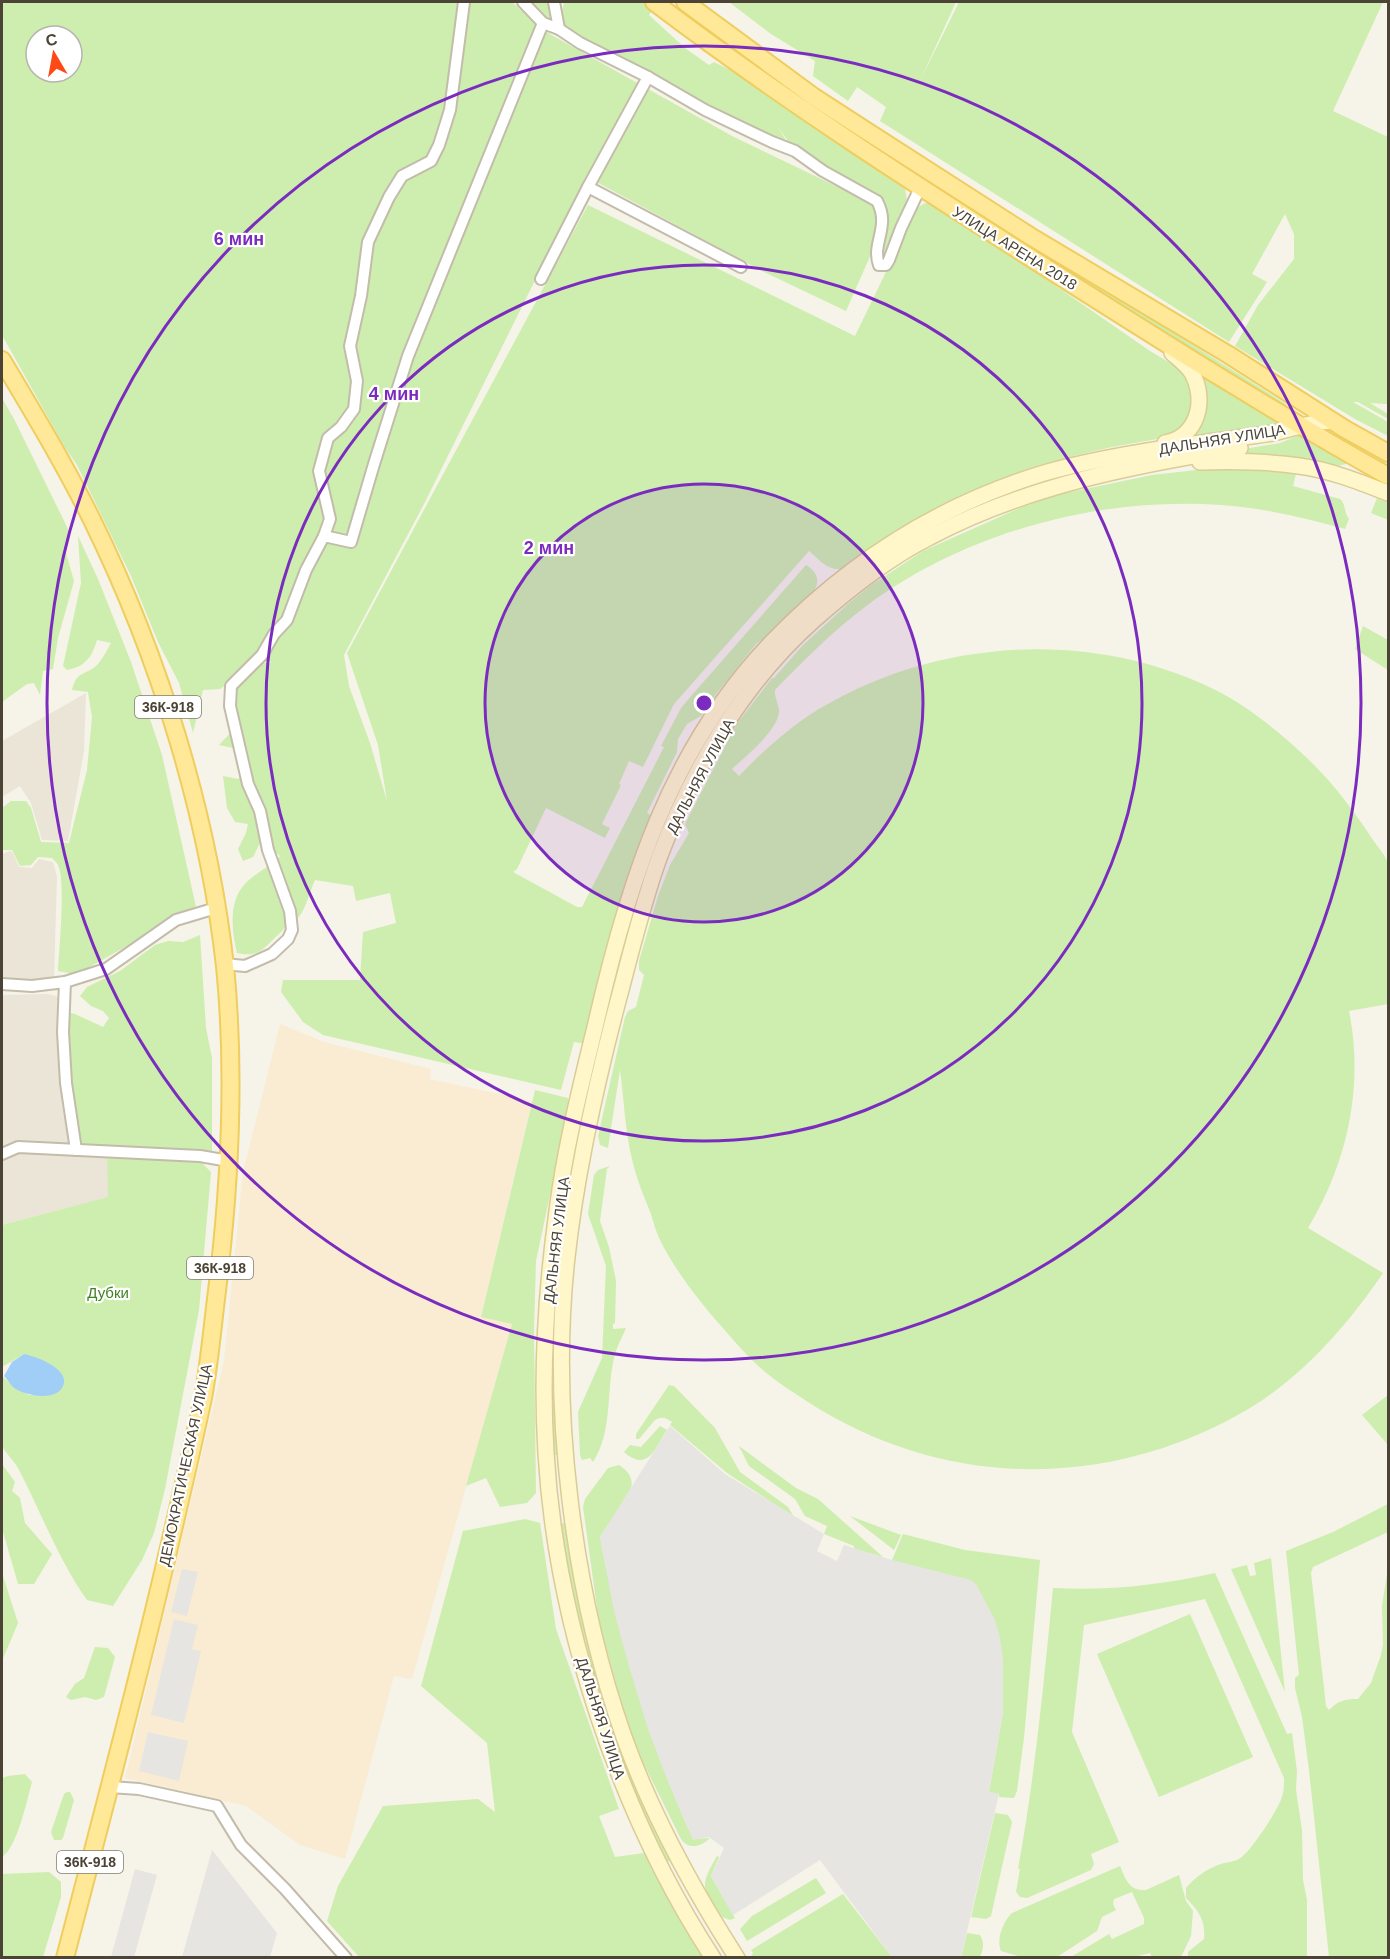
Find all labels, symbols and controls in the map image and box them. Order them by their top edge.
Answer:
north arrow [24,24,84,84]
text: С [44,30,59,49]
street label: УЛИЦА АРЕНА 2018 [950,203,1080,293]
text: 6 мин [214,229,264,249]
text: 4 мин [369,384,419,404]
street label: ДАЛЬНЯЯ УЛИЦА [1158,421,1286,457]
text: 2 мин [524,538,574,558]
centre of rings [694,693,714,713]
road number: 36К-918 [135,696,201,718]
street label: ДАЛЬНЯЯ УЛИЦА [663,716,737,836]
street label: ДАЛЬНЯЯ УЛИЦА [540,1176,572,1304]
road number: 36К-918 [187,1257,253,1279]
park label: Дубки [87,1284,129,1301]
street label: ДЕМОКРАТИЧЕСКАЯ УЛИЦА [155,1362,215,1568]
street label: ДАЛЬНЯЯ УЛИЦА [573,1655,629,1781]
road number: 36К-918 [57,1851,123,1873]

